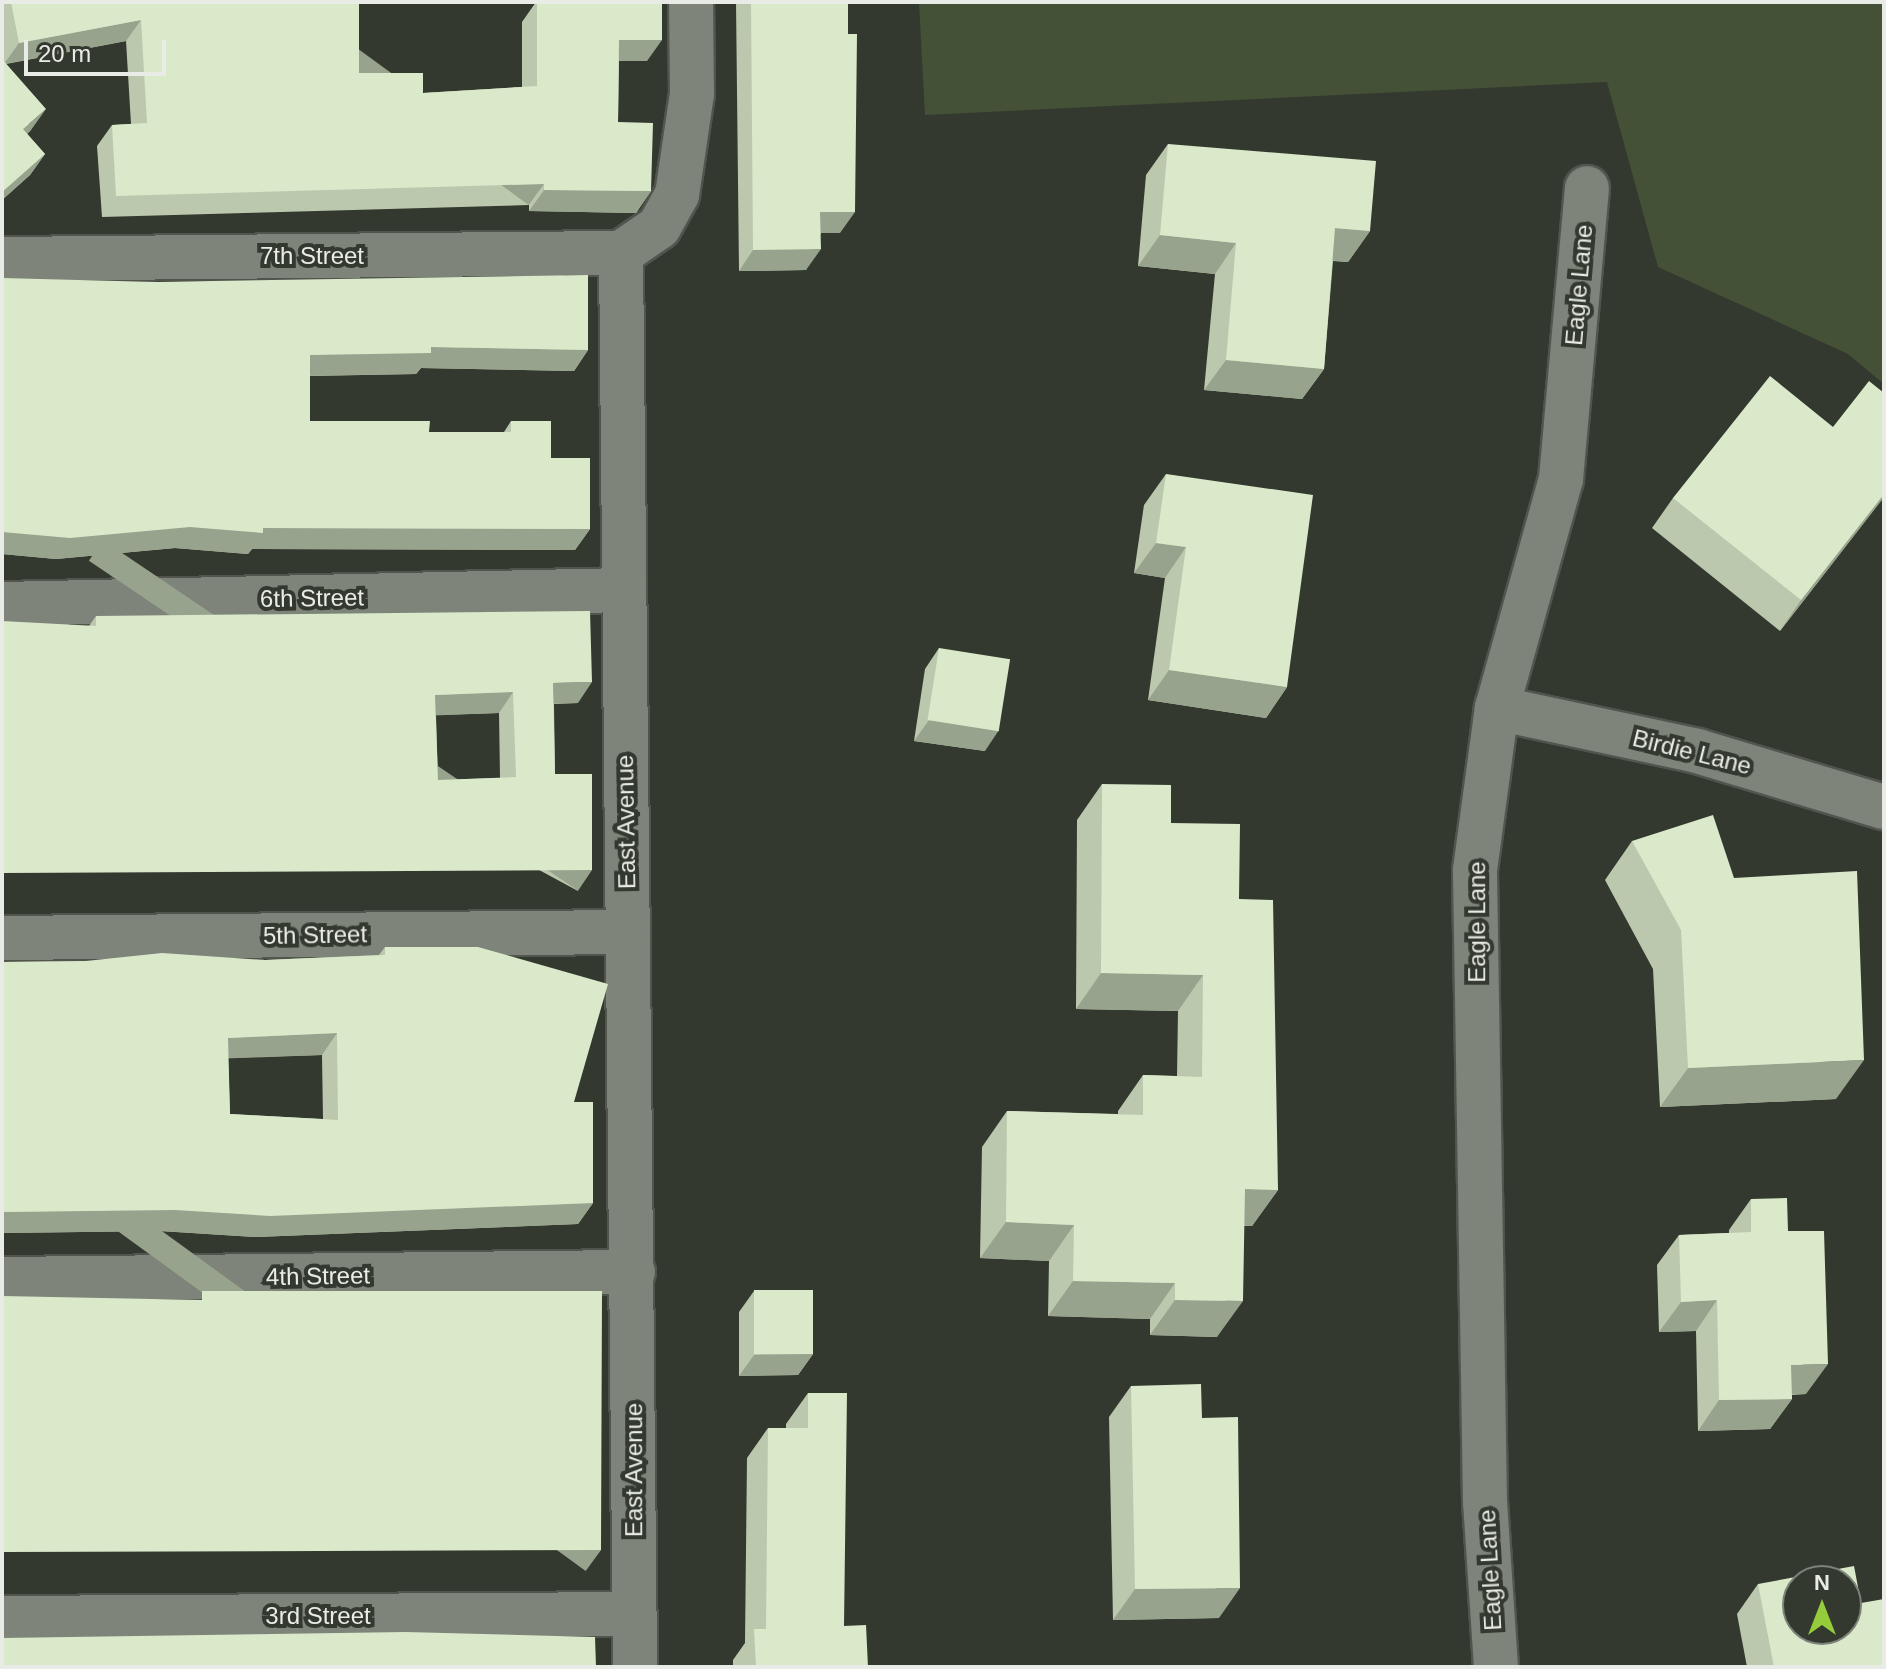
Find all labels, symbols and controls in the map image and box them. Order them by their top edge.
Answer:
scale bar [28,24,170,74]
text: 20 m [38,40,91,67]
street label: Eagle Lane [1559,223,1599,347]
street label: 7th Street [260,242,364,270]
street label: 6th Street [260,583,364,613]
street label: Birdie Lane [1630,723,1754,781]
street label: East Avenue [610,754,642,890]
street label: Eagle Lane [1463,861,1491,983]
street label: 5th Street [263,920,367,950]
street label: 4th Street [266,1261,370,1291]
street label: East Avenue [620,1402,648,1538]
street label: Eagle Lane [1472,1509,1508,1631]
north arrow [1782,1565,1862,1645]
text: N [1814,1570,1830,1595]
street label: 3rd Street [265,1602,371,1630]

